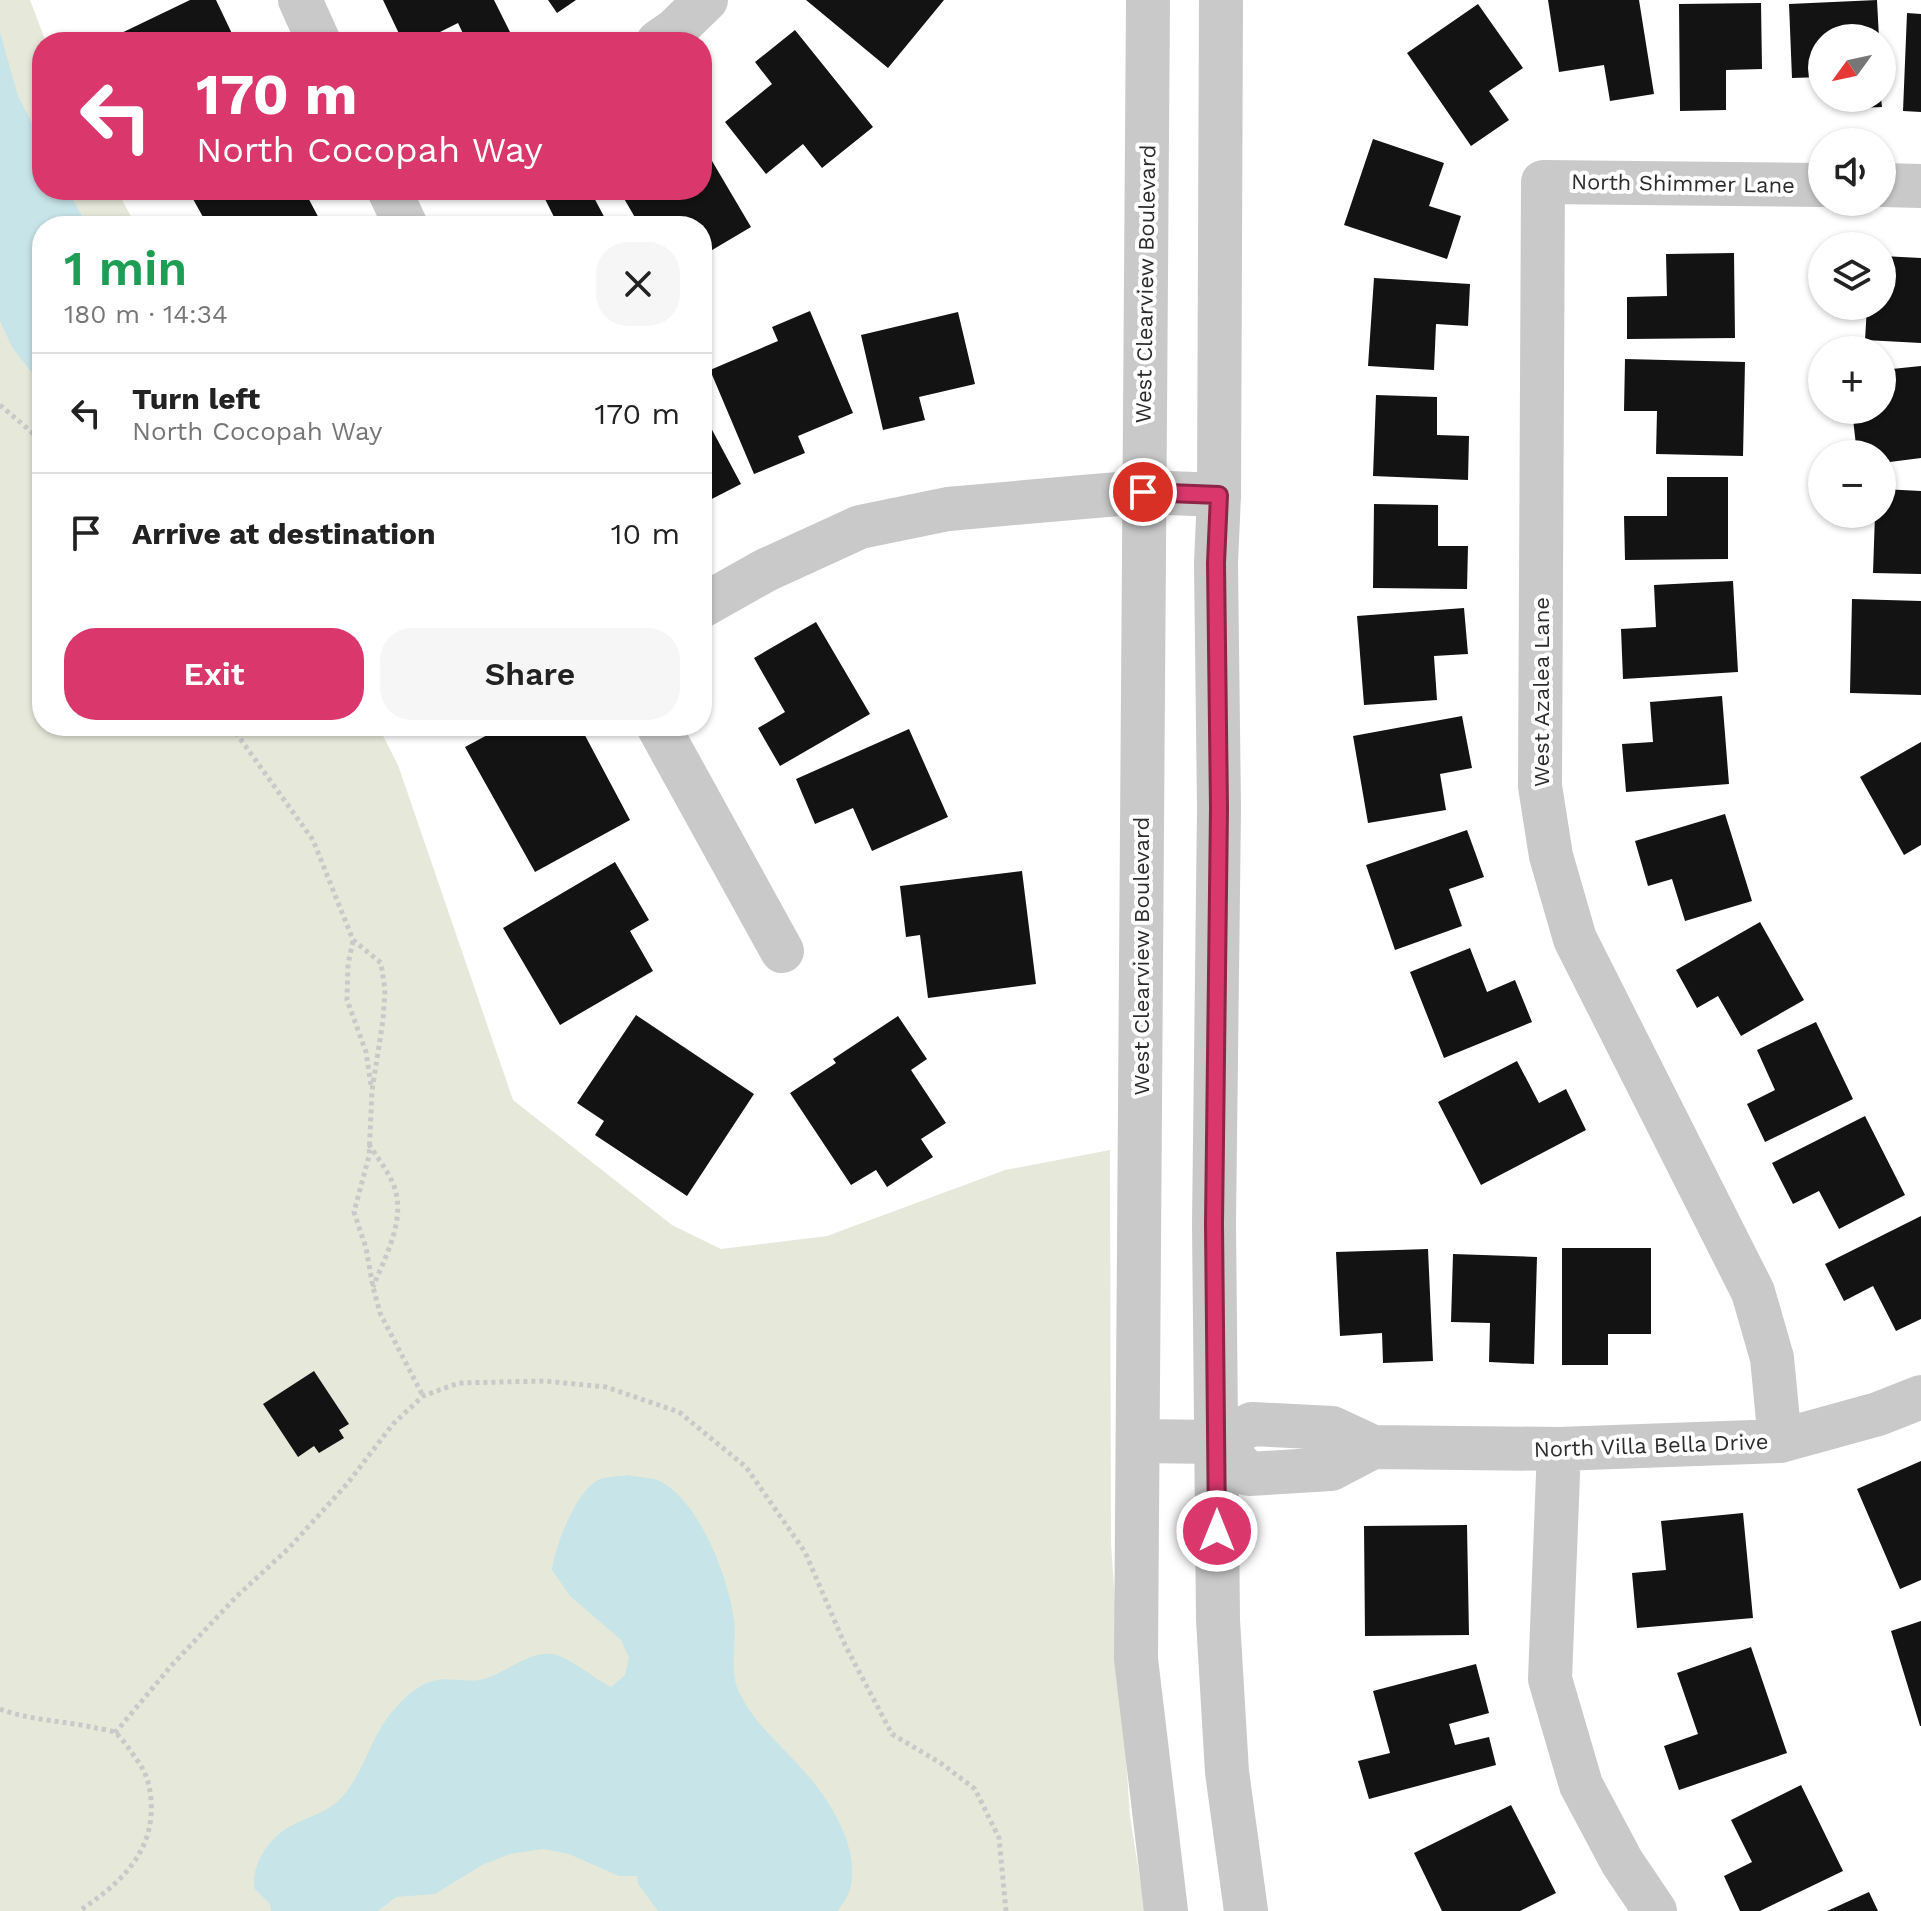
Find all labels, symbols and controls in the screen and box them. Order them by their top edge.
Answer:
north arrow [1808,24,1896,112]
map controls [1808,24,1896,528]
text: 170 m [196,62,358,128]
icon: left [64,64,168,168]
button: sound [1808,128,1896,216]
text: North Cocopah Way [196,129,543,171]
street label: West Clearview Boulevard [1131,144,1160,424]
street label: North Shimmer Lane [1571,169,1795,198]
button: layers [1808,232,1896,320]
text: 1 min [64,240,187,297]
button: close [596,242,680,326]
text: 180 m · 14:34 [64,299,228,329]
button: + [1808,336,1896,424]
text: Turn left [132,381,260,416]
icon: left [64,391,108,435]
text: 170 m [595,396,680,431]
text: North Cocopah Way [132,416,382,446]
button: − [1808,440,1896,528]
pin [1109,458,1177,526]
icon: arrive [1121,470,1165,514]
icon: arrive [64,511,108,555]
text: Arrive at destination [132,516,436,551]
text: 10 m [611,516,680,551]
street label: West Azalea Lane [1529,597,1554,787]
button: Exit [64,628,364,720]
button: Share [380,628,680,720]
street label: West Clearview Boulevard [1129,817,1154,1095]
street label: North Villa Bella Drive [1533,1429,1769,1462]
position arrow [1175,1489,1259,1573]

